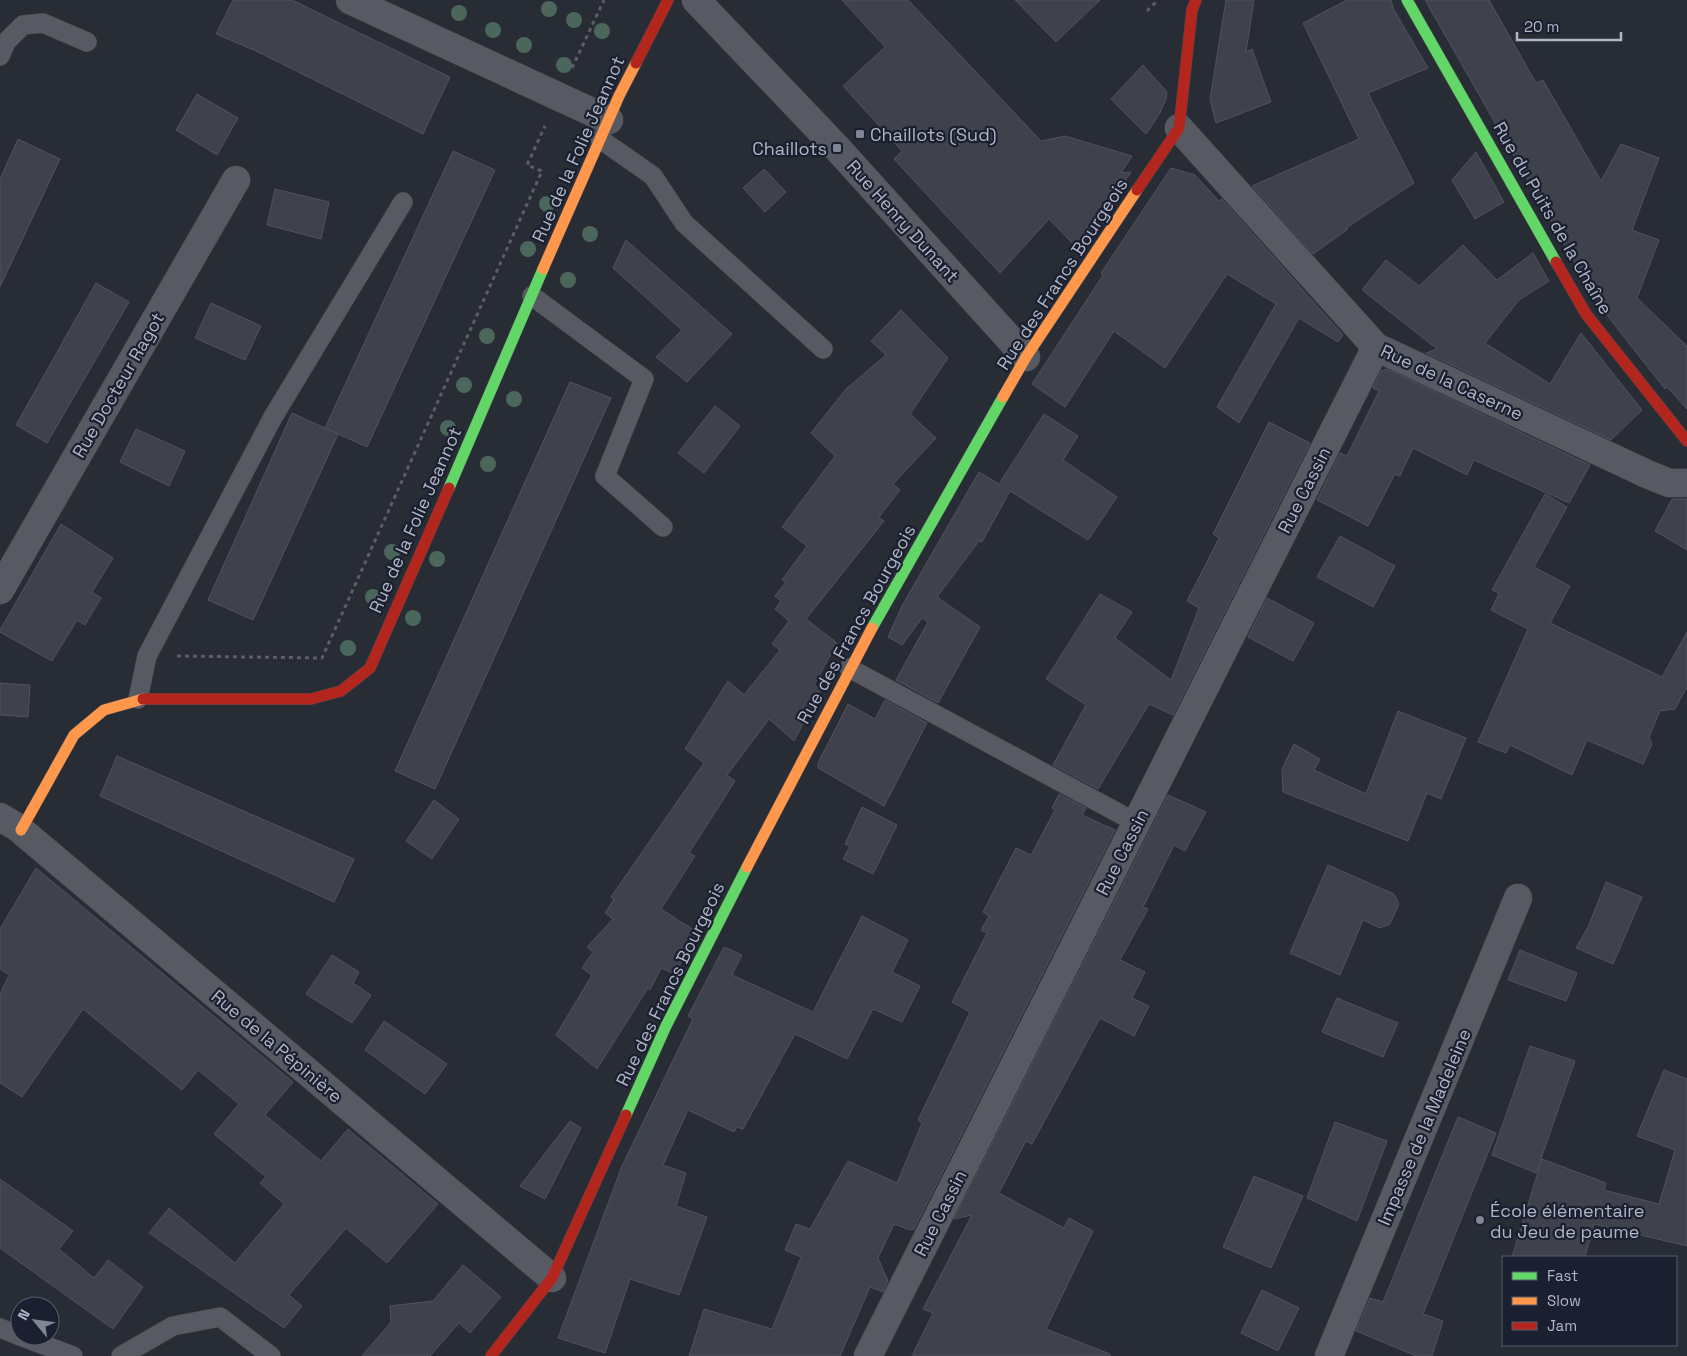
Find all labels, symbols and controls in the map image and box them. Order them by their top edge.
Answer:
scale bar [1517,10,1621,42]
text: 20 m [1524,17,1559,36]
street label: Rue de la Folie Jeannot [527,52,629,246]
street label: Rue du Puits de la Chaîne [1488,117,1618,319]
place label: Chaillots (Sud) [870,123,997,146]
marker: Chaillots (Sud) [854,128,866,140]
place label: Chaillots [752,137,827,160]
marker: Chaillots [831,142,843,154]
street label: Rue Henry Dunant [842,155,964,287]
street label: Rue des Francs Bourgeois [991,174,1133,374]
street label: Rue Docteur Ragot [67,308,169,462]
street label: Rue de la Caserne [1377,339,1527,425]
street label: Rue de la Folie Jeannot [364,423,466,617]
street label: Rue Cassin [1272,443,1336,537]
street label: Rue des Francs Bourgeois [792,520,920,728]
street label: Rue Cassin [1090,805,1154,899]
street label: Rue des Francs Bourgeois [611,878,729,1090]
street label: Rue de la Pépinière [207,984,347,1108]
street label: Impasse de la Madeleine [1372,1025,1476,1229]
street label: Rue Cassin [908,1166,972,1260]
place label: École élémentaire du Jeu de paume [1490,1199,1644,1243]
marker: École élémentaire du Jeu de paume [1474,1214,1486,1226]
legend [1502,1256,1677,1346]
text: Fast [1547,1266,1578,1285]
text: Slow [1547,1291,1581,1310]
north arrow [10,1296,60,1346]
text: N [13,1306,34,1323]
text: Jam [1547,1316,1577,1335]

